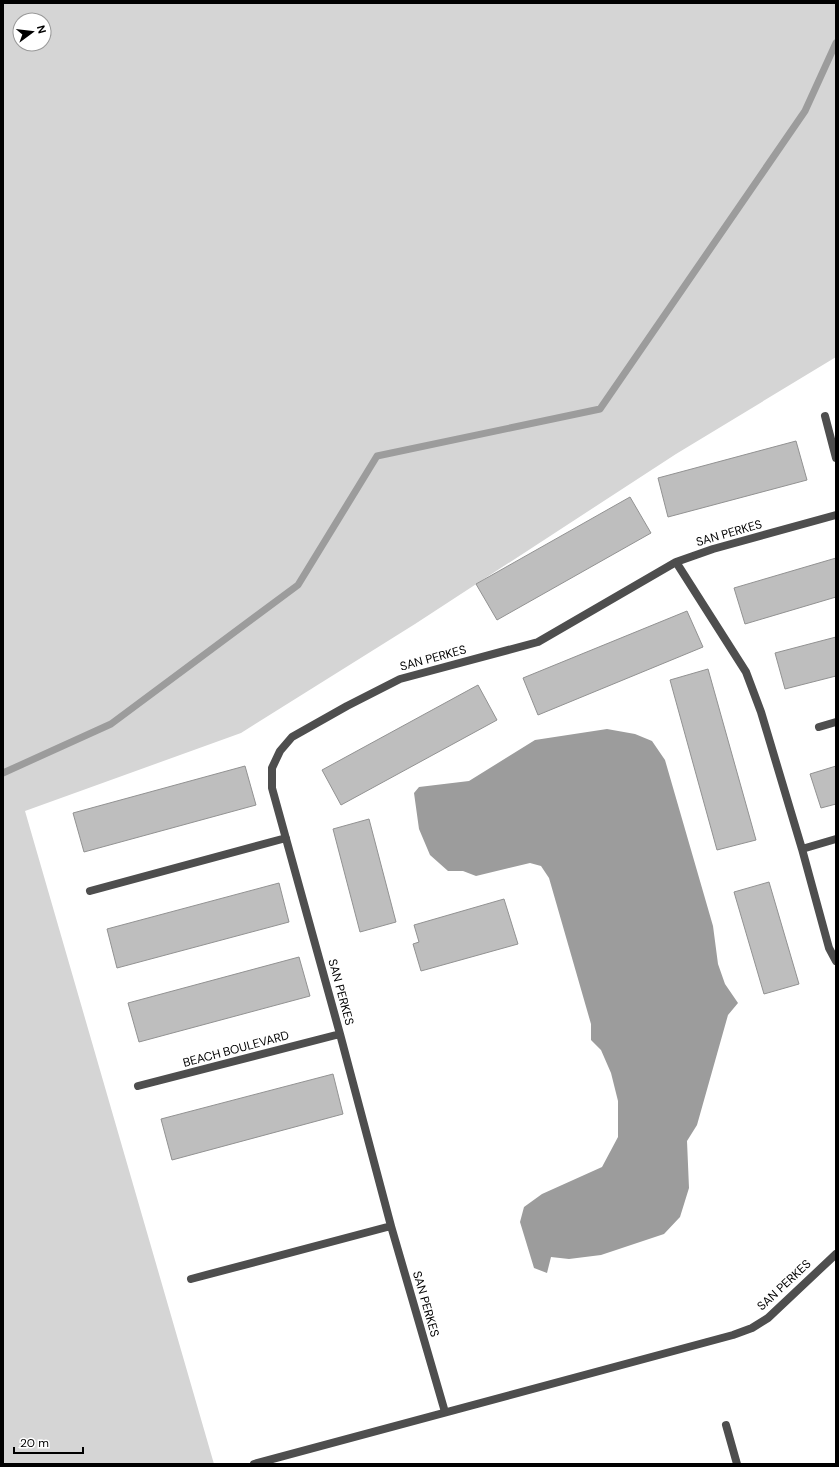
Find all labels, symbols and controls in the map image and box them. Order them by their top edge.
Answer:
north arrow [12,12,52,52]
text: N [34,24,49,35]
street label: SAN PERKES [694,516,764,550]
street label: SAN PERKES [398,641,468,675]
street label: SAN PERKES [324,957,358,1027]
street label: BEACH BOULEVARD [181,1027,291,1071]
street label: SAN PERKES [754,1256,814,1314]
street label: SAN PERKES [409,1269,443,1339]
scale bar [14,1429,83,1455]
text: 20 m [20,1435,49,1451]

